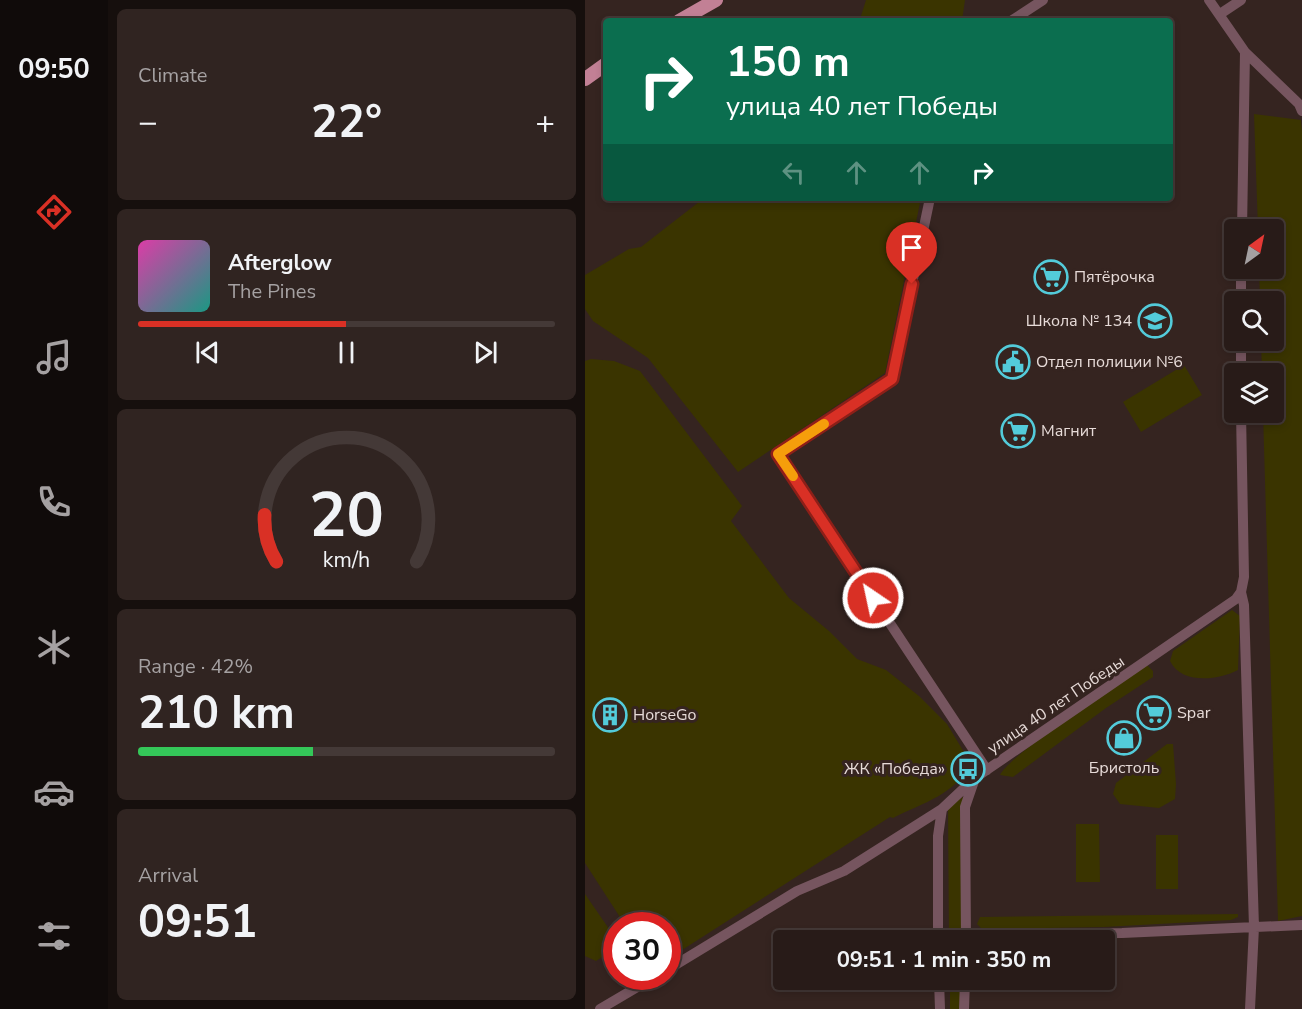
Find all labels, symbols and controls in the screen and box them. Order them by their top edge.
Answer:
text: 150 m [726,34,850,91]
icon: right [627,42,705,120]
text: 09:50 [18,51,90,88]
text: Climate [138,62,207,89]
text: улица 40 лет Победы [726,88,998,125]
text: 22° [311,92,382,153]
text: − [138,100,158,145]
text: + [535,100,555,145]
icon: left [777,156,810,189]
icon: ahead [840,156,873,189]
icon: ahead [903,156,936,189]
icon: right [966,156,999,189]
icon: directions [33,191,75,233]
north arrow [1224,219,1284,279]
map controls [1224,219,1284,423]
pin [886,222,937,284]
icon: arrive [895,231,928,264]
text: Afterglow [228,248,332,278]
supermarket icon: Пятёрочка [1033,259,1069,295]
place label: Пятёрочка [1074,266,1155,288]
text: The Pines [228,278,316,305]
button: search [1224,291,1284,351]
school or university icon: Школа № 134 [1137,303,1173,339]
place label: Школа № 134 [1026,310,1132,332]
icon: music [33,336,75,378]
icon: previous [191,336,224,369]
icon: pause [330,336,363,369]
icon: next [469,336,502,369]
public building icon: Отдел полиции №6 [995,344,1031,380]
place label: Отдел полиции №6 [1036,351,1183,373]
button: layers [1224,363,1284,423]
supermarket icon: Магнит [1000,413,1036,449]
place label: Магнит [1041,420,1097,442]
text: 20 [309,473,384,558]
icon: phone [33,481,75,523]
text: km/h [323,545,370,575]
position arrow [841,566,905,630]
icon: climate [33,626,75,668]
street label: улица 40 лет Победы [983,651,1129,759]
text: Range · 42% [138,653,253,680]
text: 210 km [138,683,295,744]
supermarket icon: Spar [1136,695,1172,731]
building icon: HorseGo [592,697,628,733]
place label: Spar [1177,702,1211,724]
place label: HorseGo [633,704,697,726]
shop icon: Бристоль [1106,720,1142,756]
bus stop icon: ЖК «Победа» [950,751,986,787]
place label: Бристоль [1089,757,1159,779]
place label: ЖК «Победа» [844,758,945,780]
icon: car [33,771,75,813]
text: Arrival [138,862,198,889]
text: 09:51 [138,892,257,953]
speed limit sign: 30 [603,912,681,990]
icon: filters [33,915,75,957]
text: 09:51 · 1 min · 350 m [837,945,1051,975]

